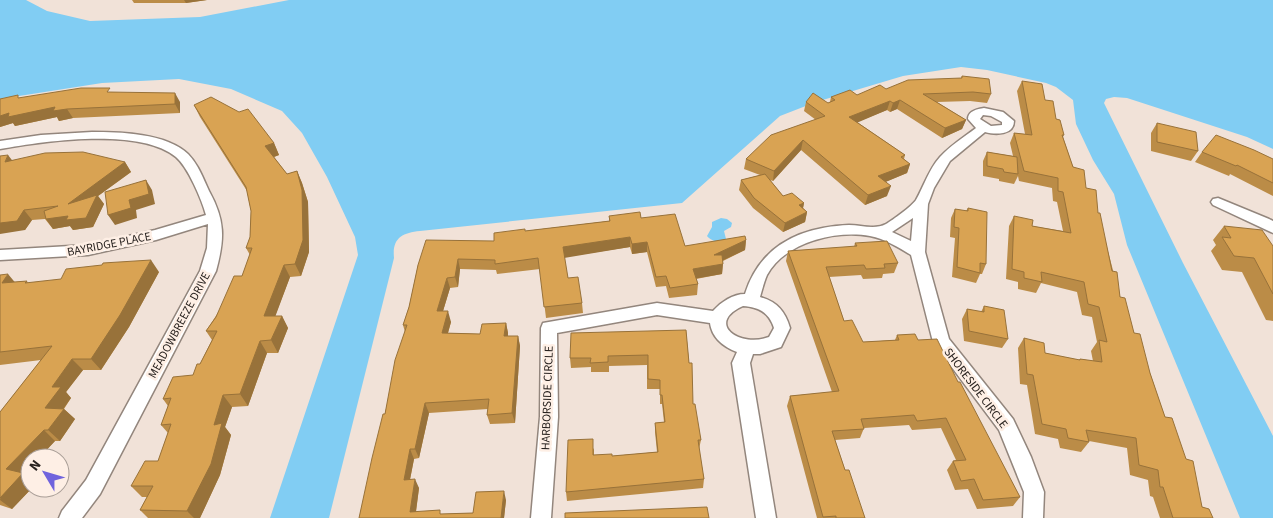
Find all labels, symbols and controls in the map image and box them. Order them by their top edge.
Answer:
street label: BAYRIDGE PLACE [66,228,152,261]
street label: MEADOWBREEZE DRIVE [144,269,215,381]
street label: SHORESIDE CIRCLE [940,345,1012,432]
street label: HARBORSIDE CIRCLE [537,346,558,450]
north arrow [20,448,70,498]
text: N [25,456,46,475]

